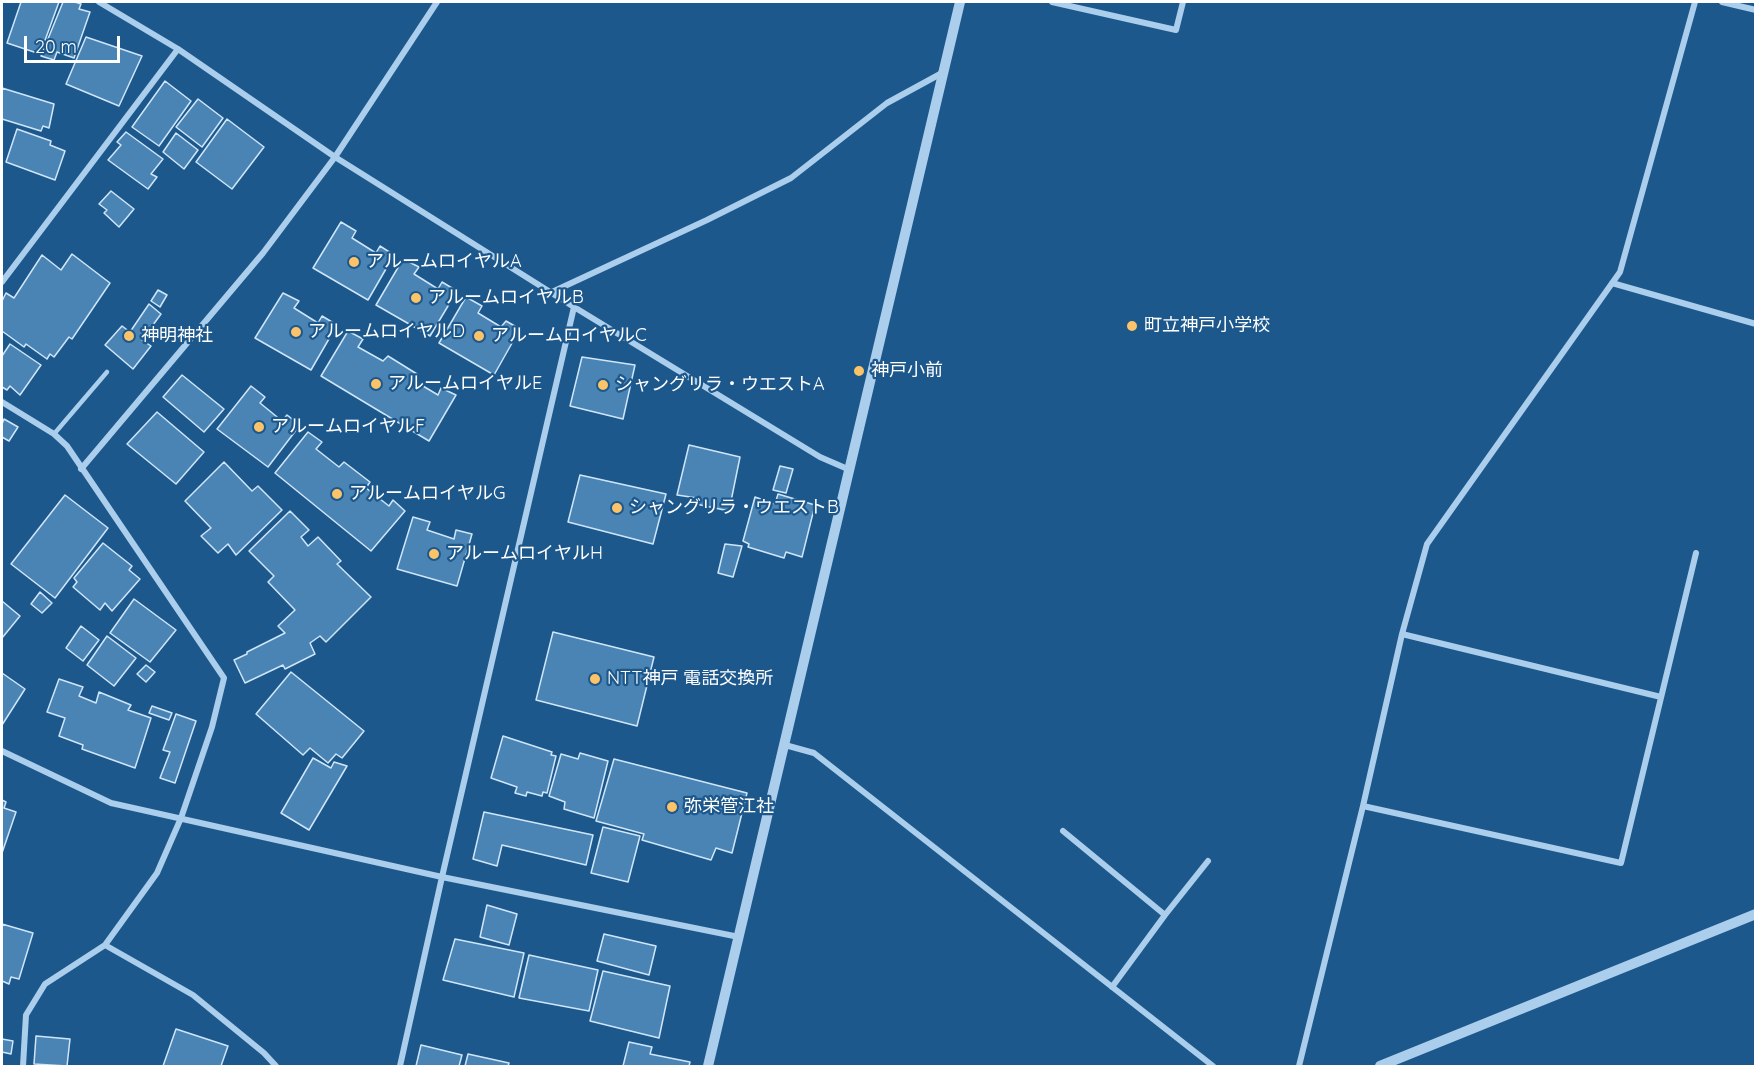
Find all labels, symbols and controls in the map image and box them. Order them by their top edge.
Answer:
scale bar [27,24,123,62]
text: 20 m [35,35,77,58]
place label: アルームロイヤルA [366,251,522,273]
marker: アルームロイヤルA [347,255,361,269]
place label: アルームロイヤルB [428,287,584,309]
marker: アルームロイヤルB [409,291,423,305]
place label: 町立神戸小学校 [1144,315,1270,337]
marker: 町立神戸小学校 [1125,319,1139,333]
place label: アルームロイヤルD [308,321,465,343]
place label: 神明神社 [141,325,213,347]
marker: アルームロイヤルD [289,325,303,339]
place label: アルームロイヤルC [491,325,647,347]
marker: 神明神社 [122,329,136,343]
marker: アルームロイヤルC [472,329,486,343]
place label: 神戸小前 [871,360,943,382]
marker: 神戸小前 [852,364,866,378]
place label: アルームロイヤルE [388,373,542,395]
place label: シャングリラ・ウエストA [615,374,825,396]
marker: アルームロイヤルE [369,377,383,391]
marker: シャングリラ・ウエストA [596,378,610,392]
place label: アルームロイヤルF [271,416,425,438]
marker: アルームロイヤルF [252,420,266,434]
place label: アルームロイヤルG [349,483,506,505]
marker: アルームロイヤルG [330,487,344,501]
place label: シャングリラ・ウエストB [629,497,839,519]
marker: シャングリラ・ウエストB [610,501,624,515]
place label: アルームロイヤルH [446,543,603,565]
marker: アルームロイヤルH [427,547,441,561]
place label: NTT神戸 電話交換所 [607,668,773,690]
marker: NTT神戸 電話交換所 [588,672,602,686]
place label: 弥栄管江社 [684,796,774,818]
marker: 弥栄管江社 [665,800,679,814]

